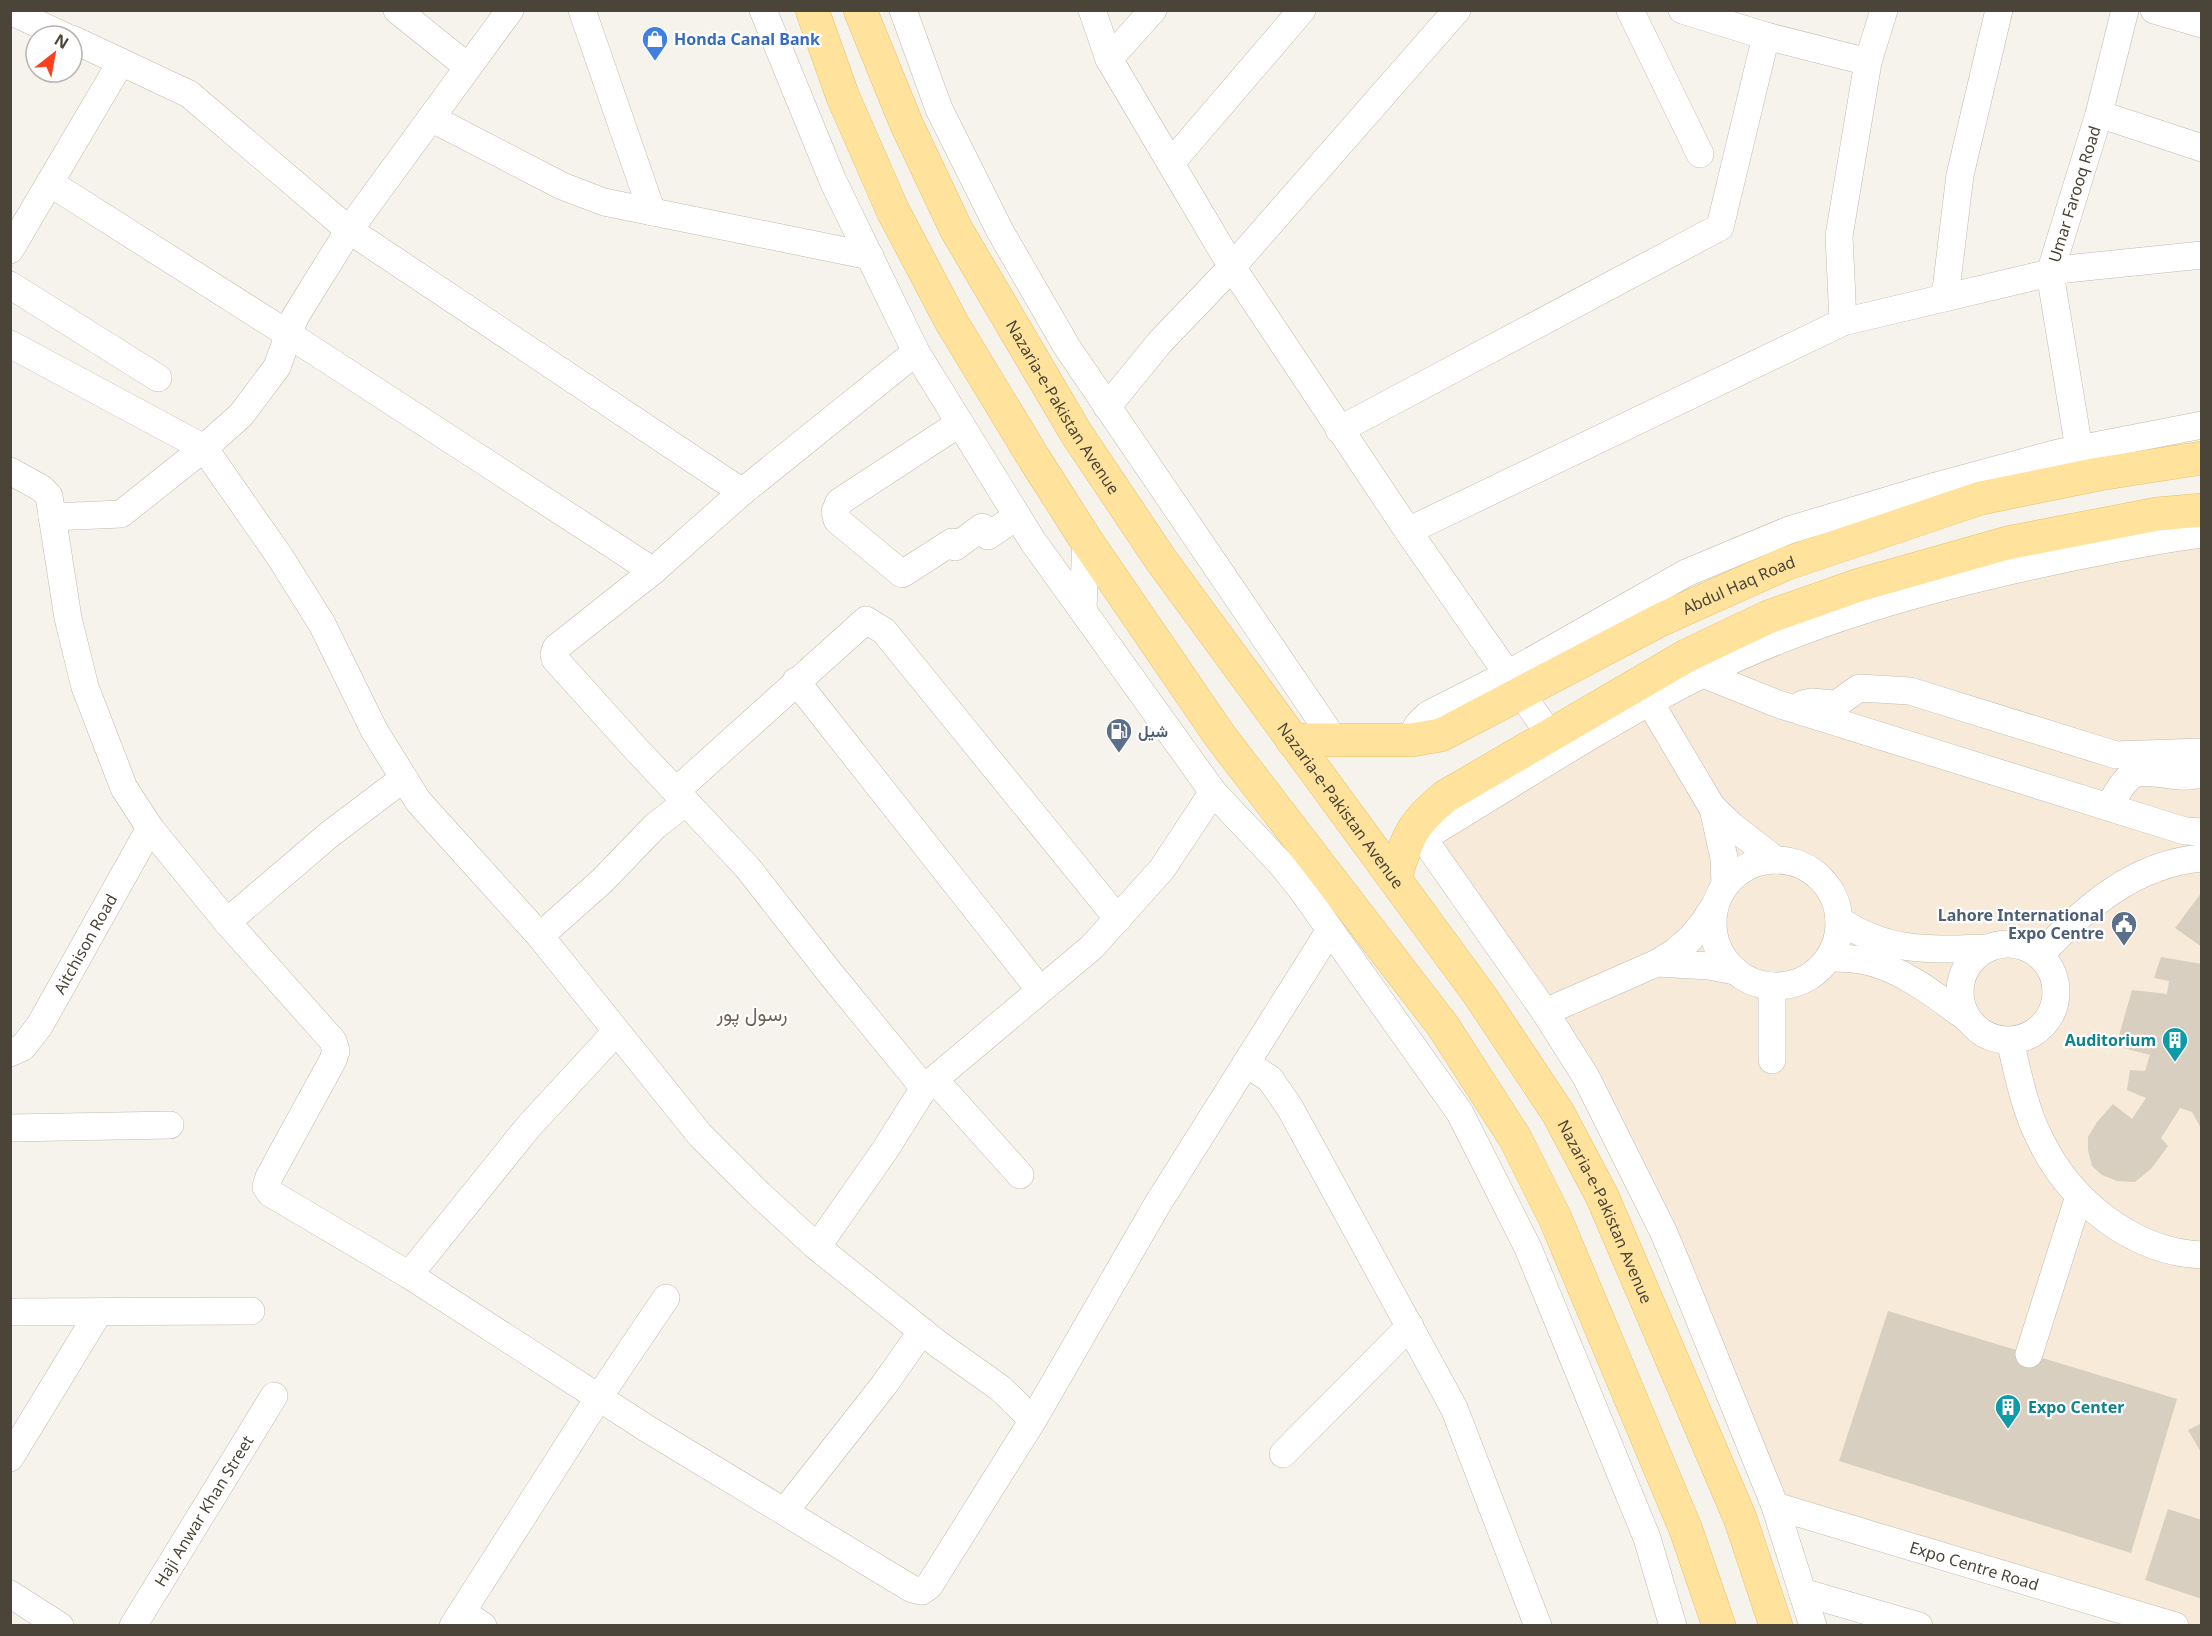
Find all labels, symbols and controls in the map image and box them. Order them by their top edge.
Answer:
north arrow [24,24,84,84]
shop icon: Honda Canal Bank [640,24,670,62]
text: N [50,28,73,54]
place label: Honda Canal Bank [674,28,820,50]
street label: Umar Farooq Road [2043,123,2106,265]
street label: Nazaria-e-Pakistan Avenue [1001,316,1125,499]
street label: Abdul Haq Road [1679,550,1798,620]
fuel station icon: شیل [1104,716,1134,754]
street label: Nazaria-e-Pakistan Avenue [1273,718,1409,893]
place label: شیل [1138,720,1168,742]
street label: Aitchison Road [48,890,122,998]
place label: Lahore International Expo Centre [1938,904,2104,944]
public building icon: Lahore International Expo Centre [2109,909,2139,947]
district label: رسول پور [716,1000,788,1028]
building icon: Auditorium [2160,1025,2190,1063]
place label: Auditorium [2065,1029,2156,1051]
street label: Nazaria-e-Pakistan Avenue [1553,1116,1658,1307]
building icon: Expo Center [1993,1392,2023,1430]
place label: Expo Center [2028,1396,2124,1418]
street label: Haji Anwar Khan Street [149,1431,258,1591]
street label: Expo Centre Road [1907,1536,2042,1596]

